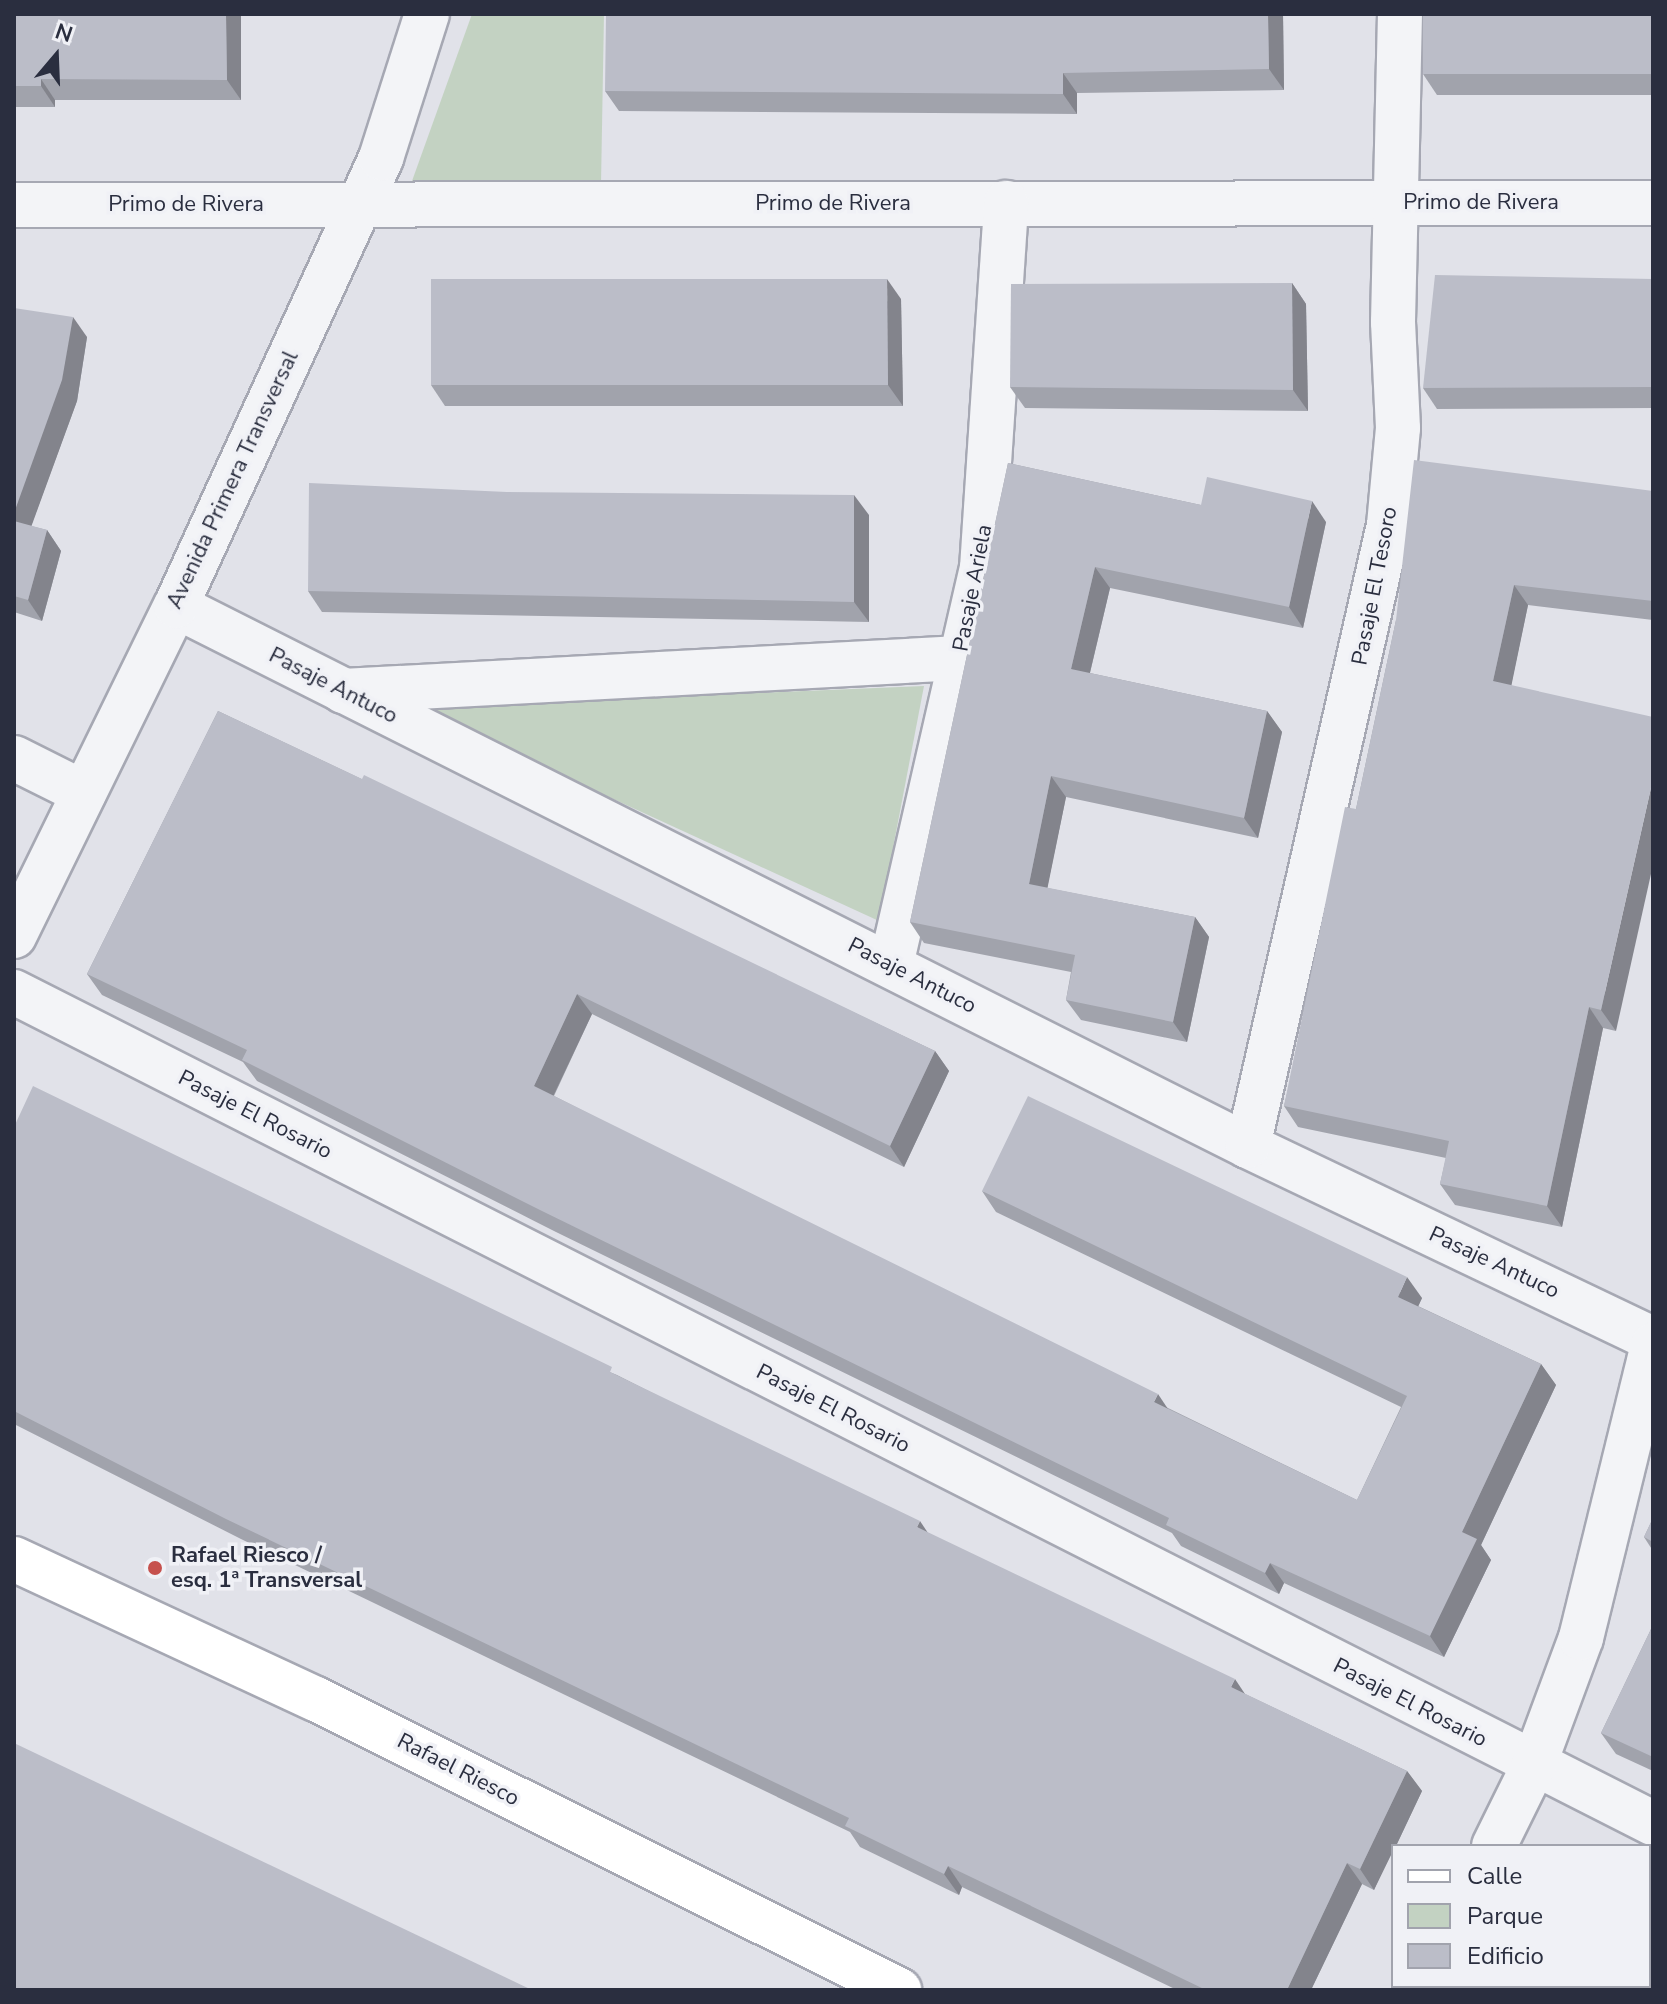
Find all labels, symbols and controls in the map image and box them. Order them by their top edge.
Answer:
north arrow [16,16,96,96]
text: N [51,16,76,50]
street label: Primo de Rivera [1403,190,1559,216]
street label: Primo de Rivera [755,191,911,217]
street label: Primo de Rivera [108,192,264,218]
street label: Avenida Primera Transversal [162,347,304,613]
street label: Pasaje El Tesoro [1347,505,1403,667]
street label: Pasaje Ariela [948,522,998,654]
street label: Pasaje Antuco [264,642,402,730]
street label: Pasaje Antuco [843,932,981,1020]
street label: Pasaje El Rosario [174,1065,336,1165]
street label: Pasaje Antuco [1425,1221,1563,1305]
street label: Pasaje El Rosario [752,1359,914,1459]
place label: Rafael Riesco / esq. 1ª Transversal [171,1542,362,1594]
marker: Rafael Riesco / esq. 1ª Transversal [146,1559,164,1577]
street label: Pasaje El Rosario [1329,1653,1491,1753]
street label: Rafael Riesco [393,1728,523,1812]
legend [1391,1844,1651,1988]
text: Calle [1467,1860,1522,1892]
text: Parque [1467,1900,1543,1932]
text: Edificio [1467,1940,1544,1972]

